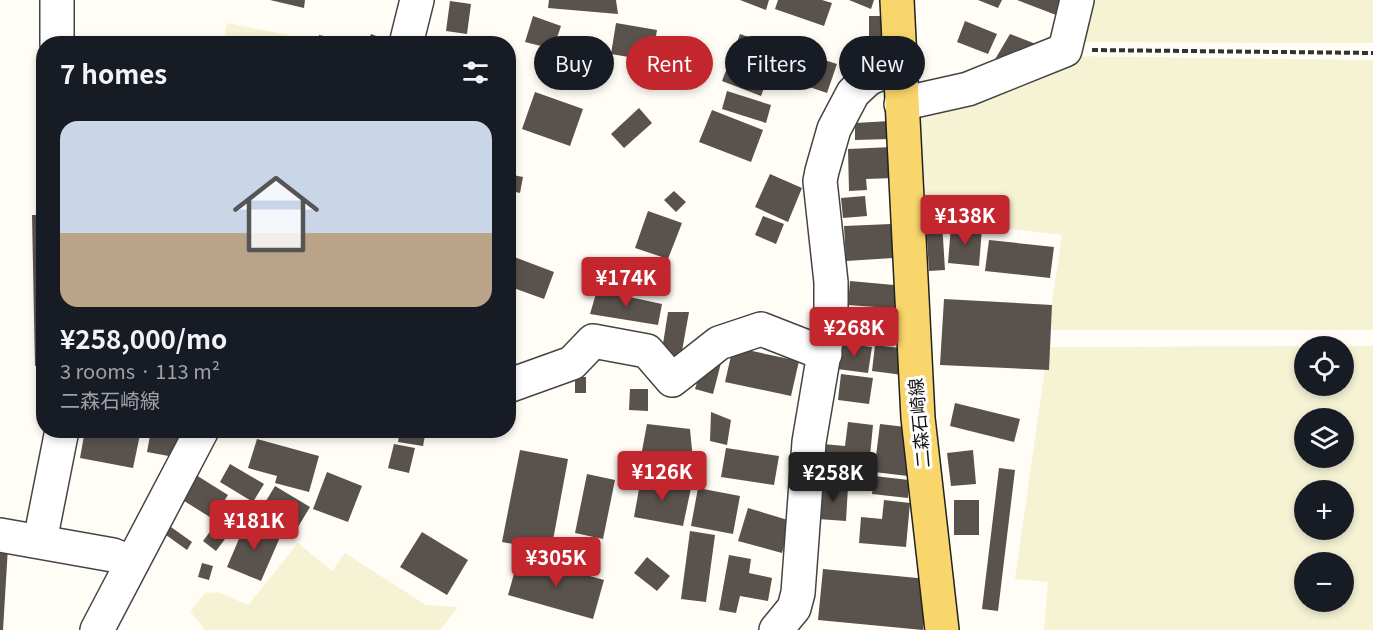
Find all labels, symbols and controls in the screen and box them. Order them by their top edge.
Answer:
chip: Buy [534,36,614,90]
chip: Rent [626,36,713,90]
chip: Filters [725,36,827,90]
chip: New [839,36,925,90]
text: 7 homes [60,54,167,91]
icon: filters [459,56,492,89]
icon: home [222,160,330,268]
pin: ¥138K [923,195,1007,246]
text: ¥138K [935,200,995,229]
pin: ¥174K [584,257,668,308]
text: ¥174K [596,262,656,291]
pin: ¥268K [812,307,896,358]
text: ¥268K [824,312,884,341]
text: ¥258,000/mo [60,319,227,356]
map controls [1294,336,1354,612]
button: locate [1294,336,1354,396]
text: 3 rooms · 113 m² [60,356,220,385]
street label: 二森石崎線 [901,377,935,469]
text: 二森石崎線 [60,385,160,414]
button: layers [1294,408,1354,468]
pin: ¥126K [620,451,704,502]
pin: ¥258K [791,452,875,503]
text: ¥126K [632,456,692,485]
text: ¥258K [803,457,863,486]
button: + [1294,480,1354,540]
pin: ¥181K [212,500,296,551]
text: ¥181K [224,505,284,534]
pin: ¥305K [514,537,598,588]
text: ¥305K [526,542,586,571]
button: − [1294,552,1354,612]

